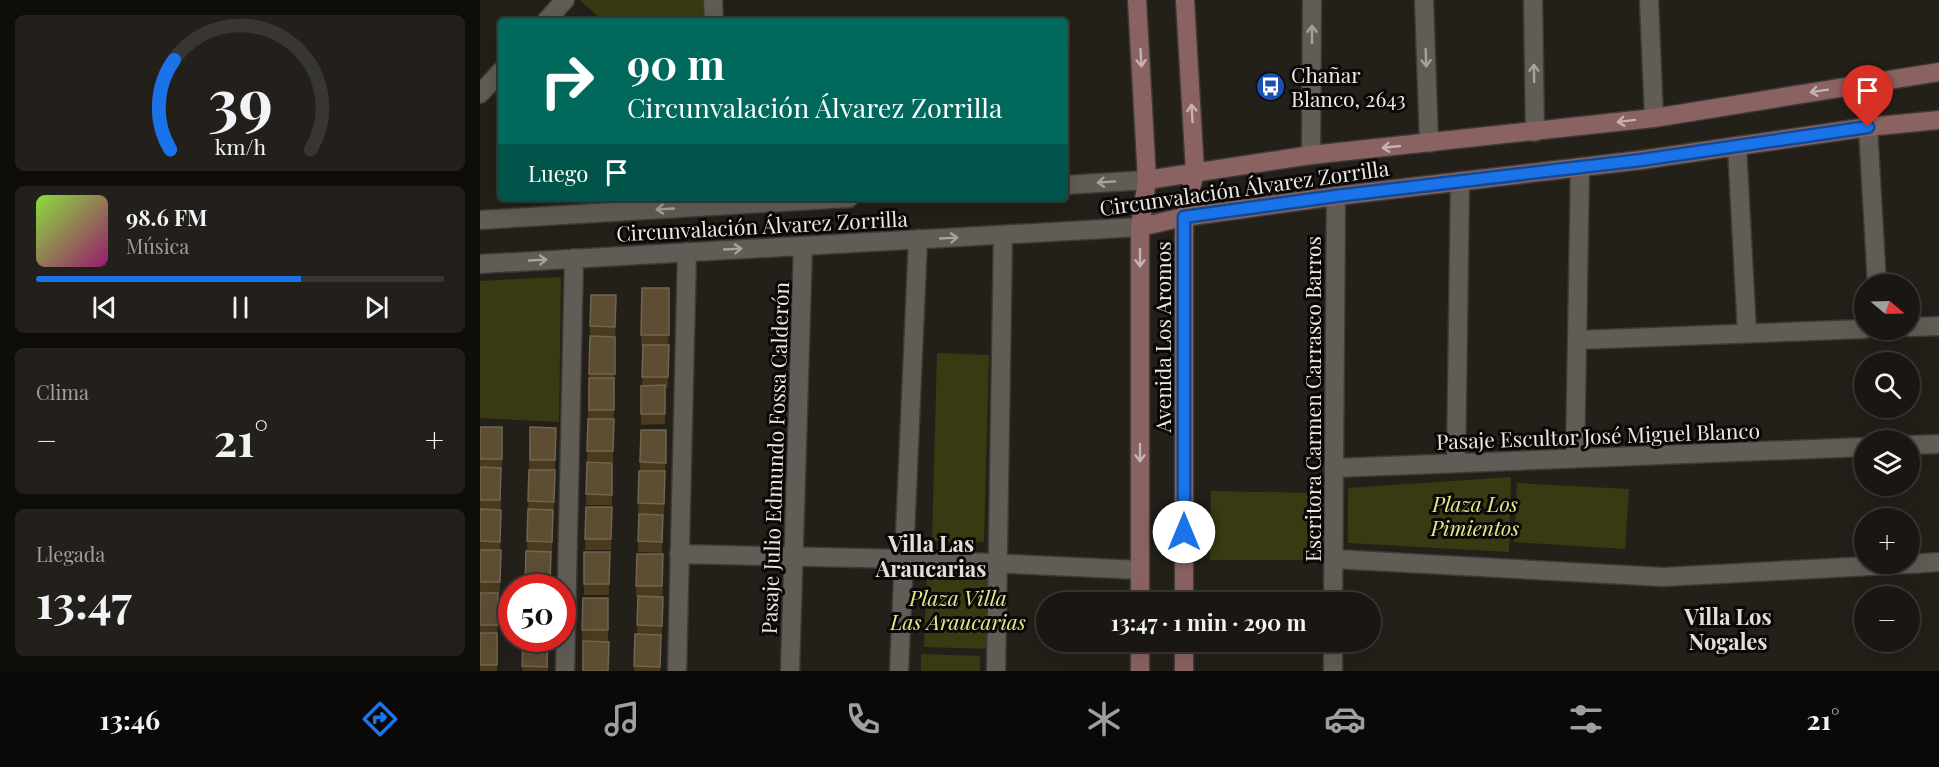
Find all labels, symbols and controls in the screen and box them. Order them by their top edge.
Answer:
one-way arrow [1306,24,1318,44]
text: 90 m [627,35,725,91]
icon: right [528,42,606,120]
one-way arrow [1135,48,1146,68]
one-way arrow [1420,48,1432,68]
text: 39 [208,56,272,140]
place label: Chañar Blanco, 2643 [1291,60,1406,112]
one-way arrow [1528,64,1540,84]
pin [1842,65,1893,127]
bus stop icon: Chañar Blanco, 2643 [1254,70,1286,102]
icon: arrive [1851,74,1884,107]
one-way arrow [1810,86,1829,97]
text: Circunvalación Álvarez Zorrilla [627,89,1003,125]
one-way arrow [1186,104,1197,124]
one-way arrow [1617,116,1637,127]
text: km/h [214,132,266,160]
one-way arrow [1381,142,1401,153]
street label: Circunvalación Álvarez Zorrilla [1097,153,1391,221]
icon: arrive [600,156,633,189]
text: Luego [528,158,588,188]
one-way arrow [1097,177,1117,188]
text: 98.6 FM [126,202,207,232]
street label: Circunvalación Álvarez Zorrilla [615,203,909,247]
one-way arrow [656,204,676,215]
text: Música [126,232,189,259]
one-way arrow [938,232,958,243]
street label: Escritora Carmen Carrasco Barros [1298,236,1326,562]
street label: Avenida Los Aromos [1148,241,1176,434]
one-way arrow [723,244,743,255]
one-way arrow [1134,248,1146,268]
one-way arrow [528,255,548,266]
north arrow [1854,274,1920,340]
map controls [1854,274,1920,652]
street label: Pasaje Julio Edmundo Fossa Calderón [754,281,794,635]
icon: previous [88,291,121,324]
icon: pause [224,291,257,324]
icon: next [360,291,393,324]
button: search [1854,352,1920,418]
text: Clima [36,378,89,405]
text: 21° [214,408,268,468]
street label: Pasaje Escultor José Miguel Blanco [1436,415,1760,455]
text: − [36,417,57,461]
text: + [425,417,444,461]
button: layers [1854,430,1920,496]
one-way arrow [1134,443,1146,463]
park label: Plaza Los Pimientos [1430,489,1519,541]
position arrow [1152,500,1216,564]
button: + [1854,508,1920,574]
district label: Villa Las Araucarias [875,528,986,583]
text: Llegada [36,540,105,567]
text: 13:47 [36,570,132,630]
speed limit sign: 50 [498,574,576,652]
park label: Plaza Villa Las Araucarias [889,583,1026,635]
button: − [1854,586,1920,652]
district label: Villa Los Nogales [1683,601,1772,656]
text: 13:47 · 1 min · 290 m [1111,607,1306,637]
icon: directions [359,698,401,740]
icon: music [601,698,643,740]
icon: phone [842,698,884,740]
icon: climate [1083,698,1125,740]
icon: car [1324,698,1366,740]
icon: filters [1565,698,1607,740]
text: 13:46 [100,701,160,737]
text: 21° [1807,701,1839,737]

